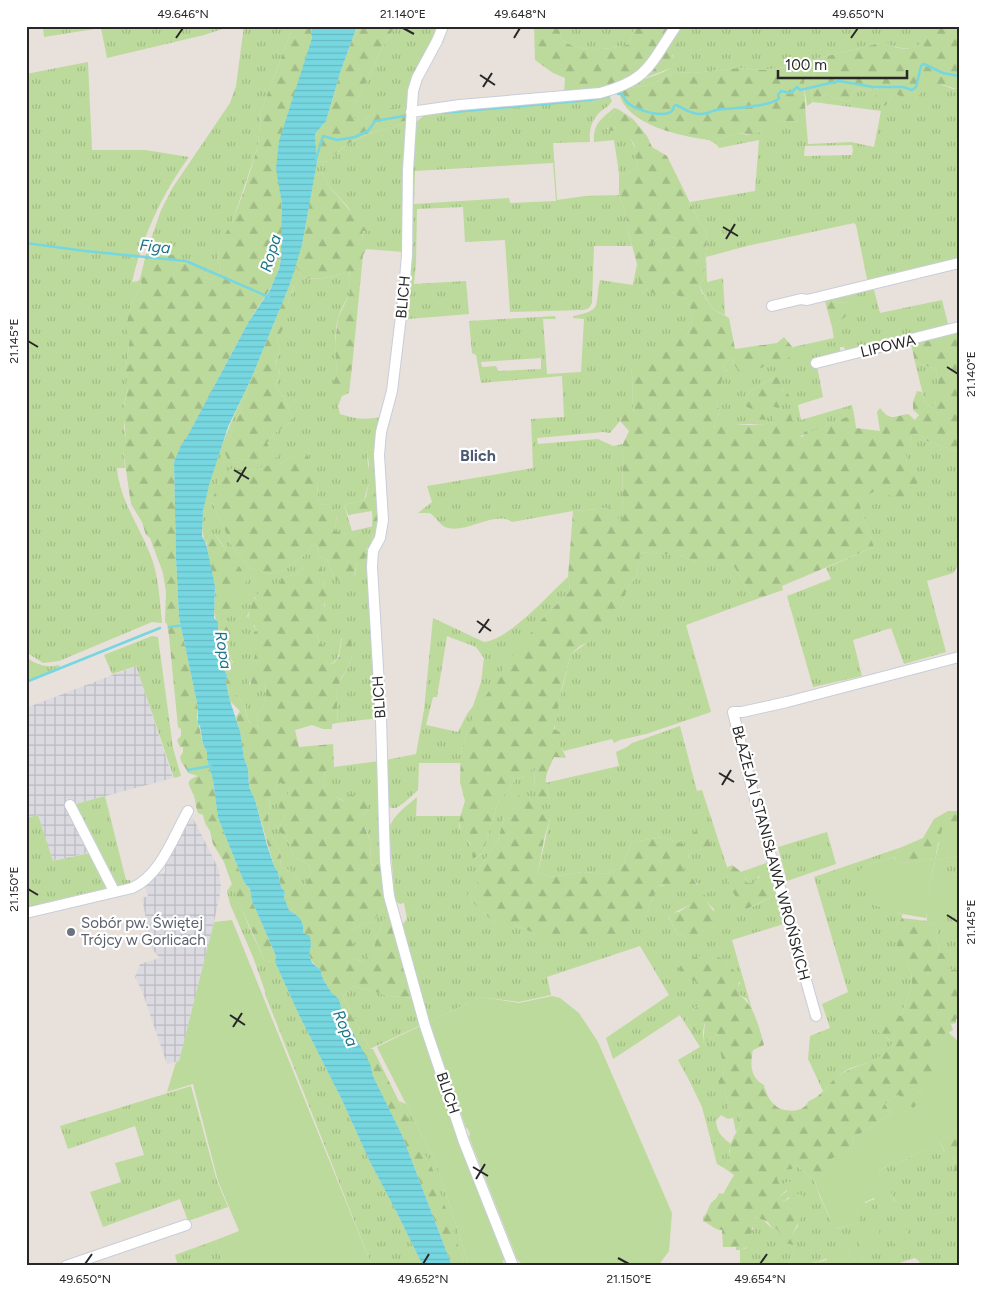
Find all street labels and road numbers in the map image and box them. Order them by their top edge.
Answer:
street label: BLICH [392,275,414,319]
street label: LIPOWA [859,331,917,361]
street label: BLICH [369,675,389,719]
street label: BŁAŻEJA I STANISŁAWA WROŃSKICH [728,724,814,982]
street label: BLICH [432,1070,464,1116]

